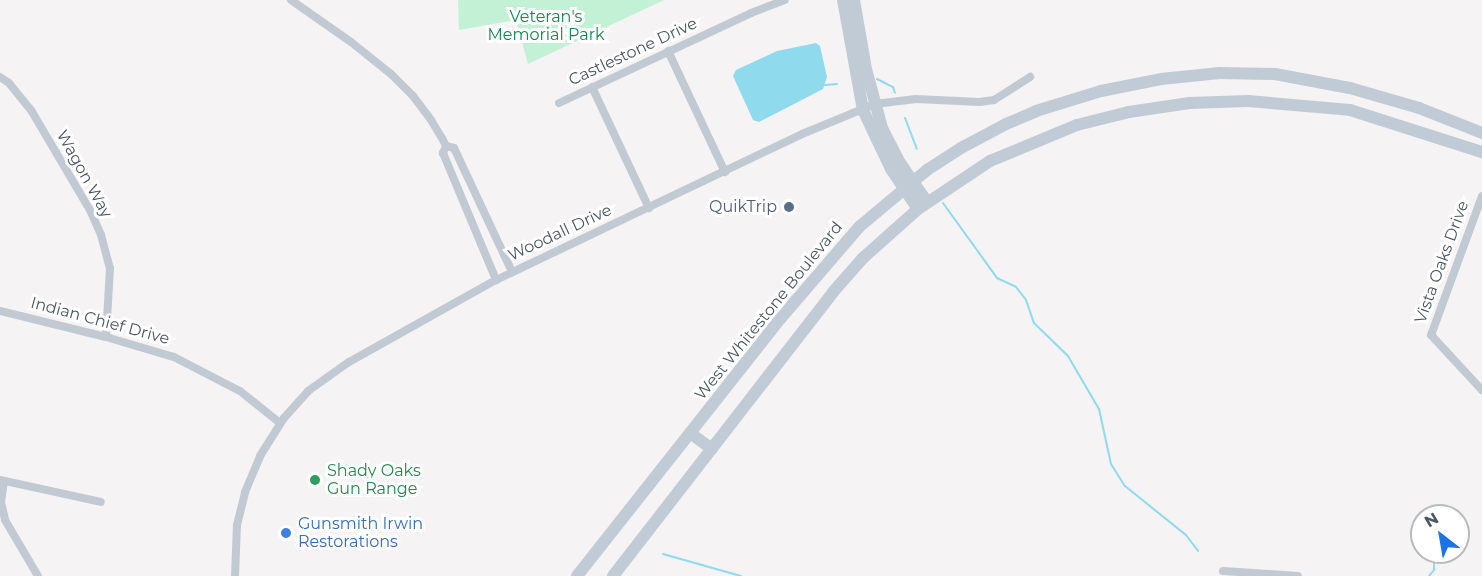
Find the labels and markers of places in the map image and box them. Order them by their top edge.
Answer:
place label: QuikTrip [709,197,777,217]
marker: QuikTrip [782,200,796,214]
place label: Shady Oaks Gun Range [327,461,421,499]
marker: Shady Oaks Gun Range [308,473,322,487]
place label: Gunsmith Irwin Restorations [298,514,423,552]
marker: Gunsmith Irwin Restorations [279,526,293,540]

